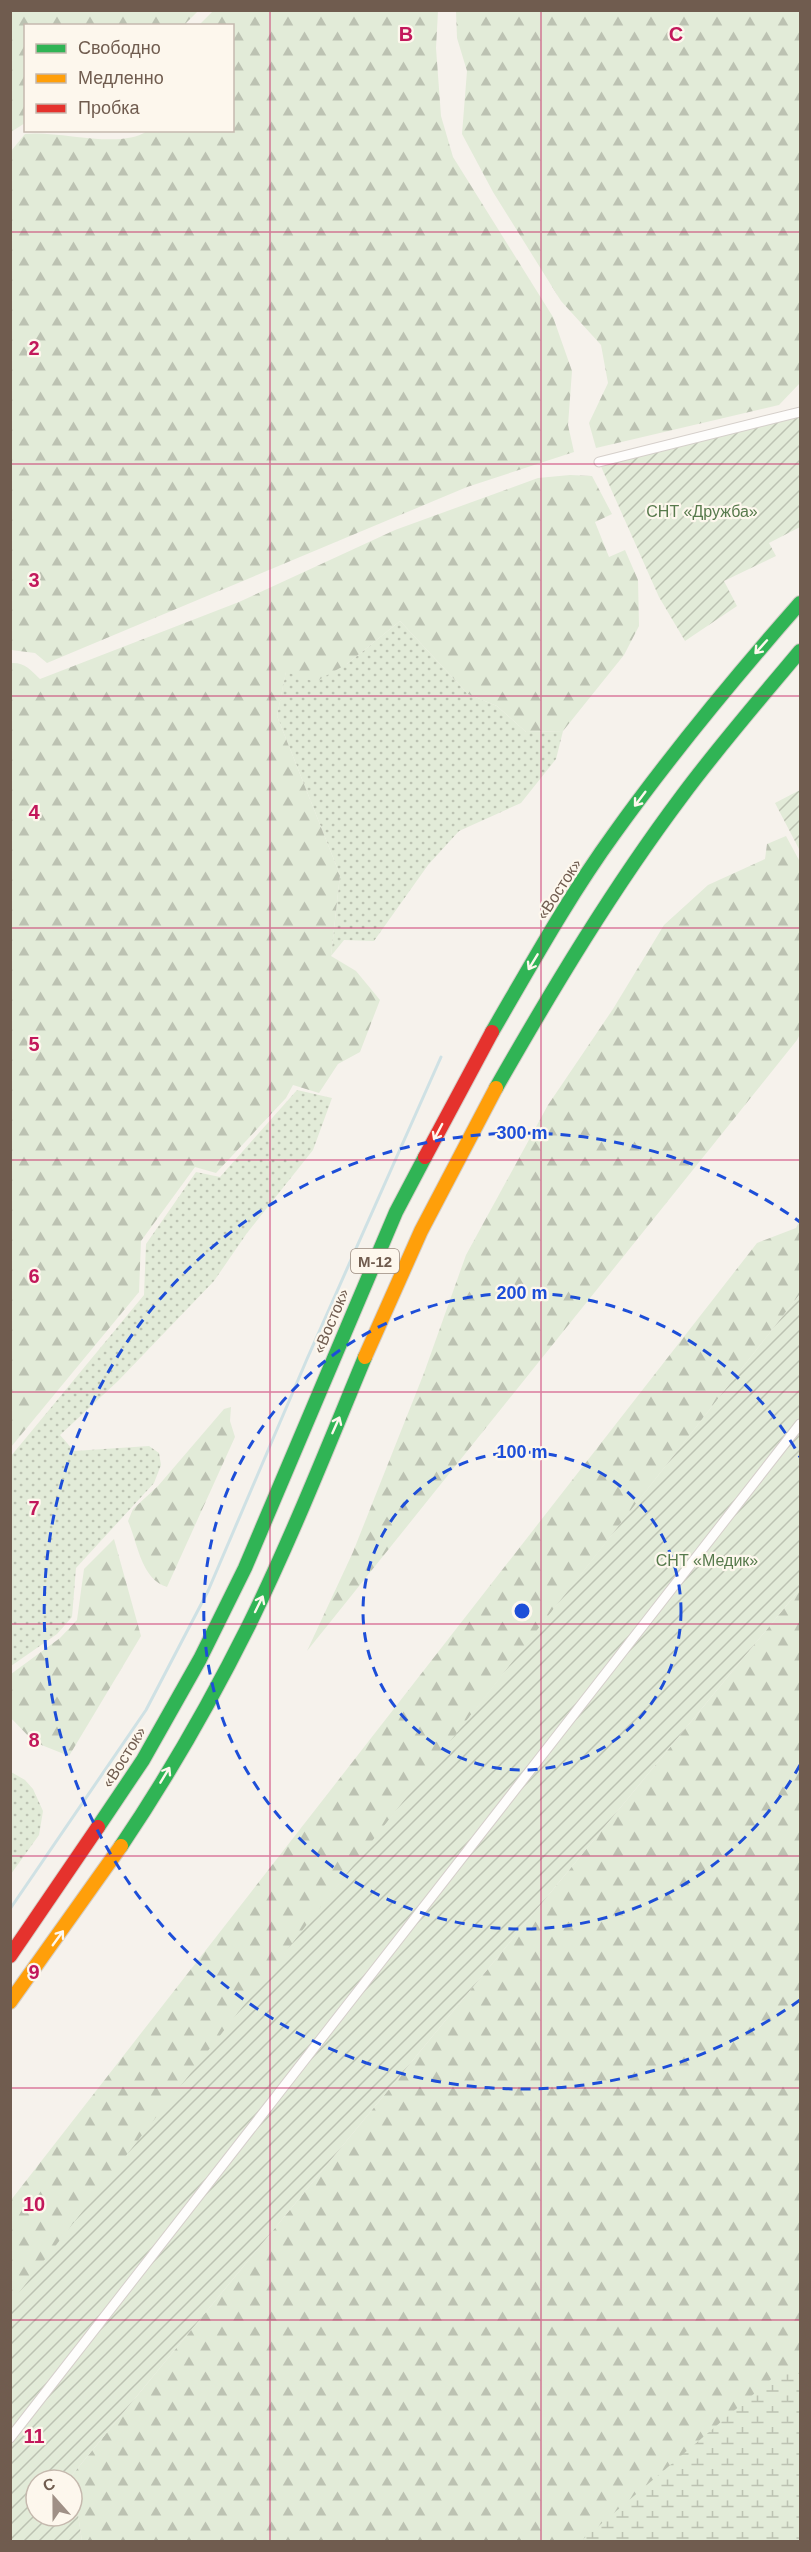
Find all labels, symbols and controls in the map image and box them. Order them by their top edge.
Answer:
text: B [399,23,413,45]
text: C [669,23,683,45]
legend [24,24,234,132]
text: Свободно [78,38,161,58]
text: Медленно [78,68,164,88]
text: Пробка [78,98,141,118]
text: 2 [28,337,40,359]
park label: СНТ «Дружба» [646,503,758,520]
text: 3 [28,569,40,591]
one-way arrow [754,639,768,654]
one-way arrow [634,791,647,807]
text: 4 [28,801,40,823]
street label: «Восток» [533,856,585,922]
one-way arrow [527,953,539,970]
text: 5 [28,1033,40,1055]
one-way arrow [432,1123,443,1141]
text: 300 m [496,1123,548,1143]
road number: М-12 [351,1249,399,1273]
text: 6 [28,1265,40,1287]
text: 200 m [496,1283,548,1303]
street label: «Восток» [310,1286,352,1356]
one-way arrow [331,1416,342,1435]
text: 100 m [496,1442,548,1462]
text: 7 [28,1497,40,1519]
park label: СНТ «Медик» [656,1552,758,1569]
one-way arrow [253,1595,265,1613]
centre of rings [512,1601,532,1621]
street label: «Восток» [99,1723,149,1791]
text: 8 [28,1729,40,1751]
one-way arrow [159,1767,171,1784]
one-way arrow [52,1930,64,1946]
text: 9 [28,1961,40,1983]
text: 10 [23,2193,45,2215]
text: 11 [23,2425,45,2447]
north arrow [24,2468,84,2528]
text: С [40,2474,58,2494]

